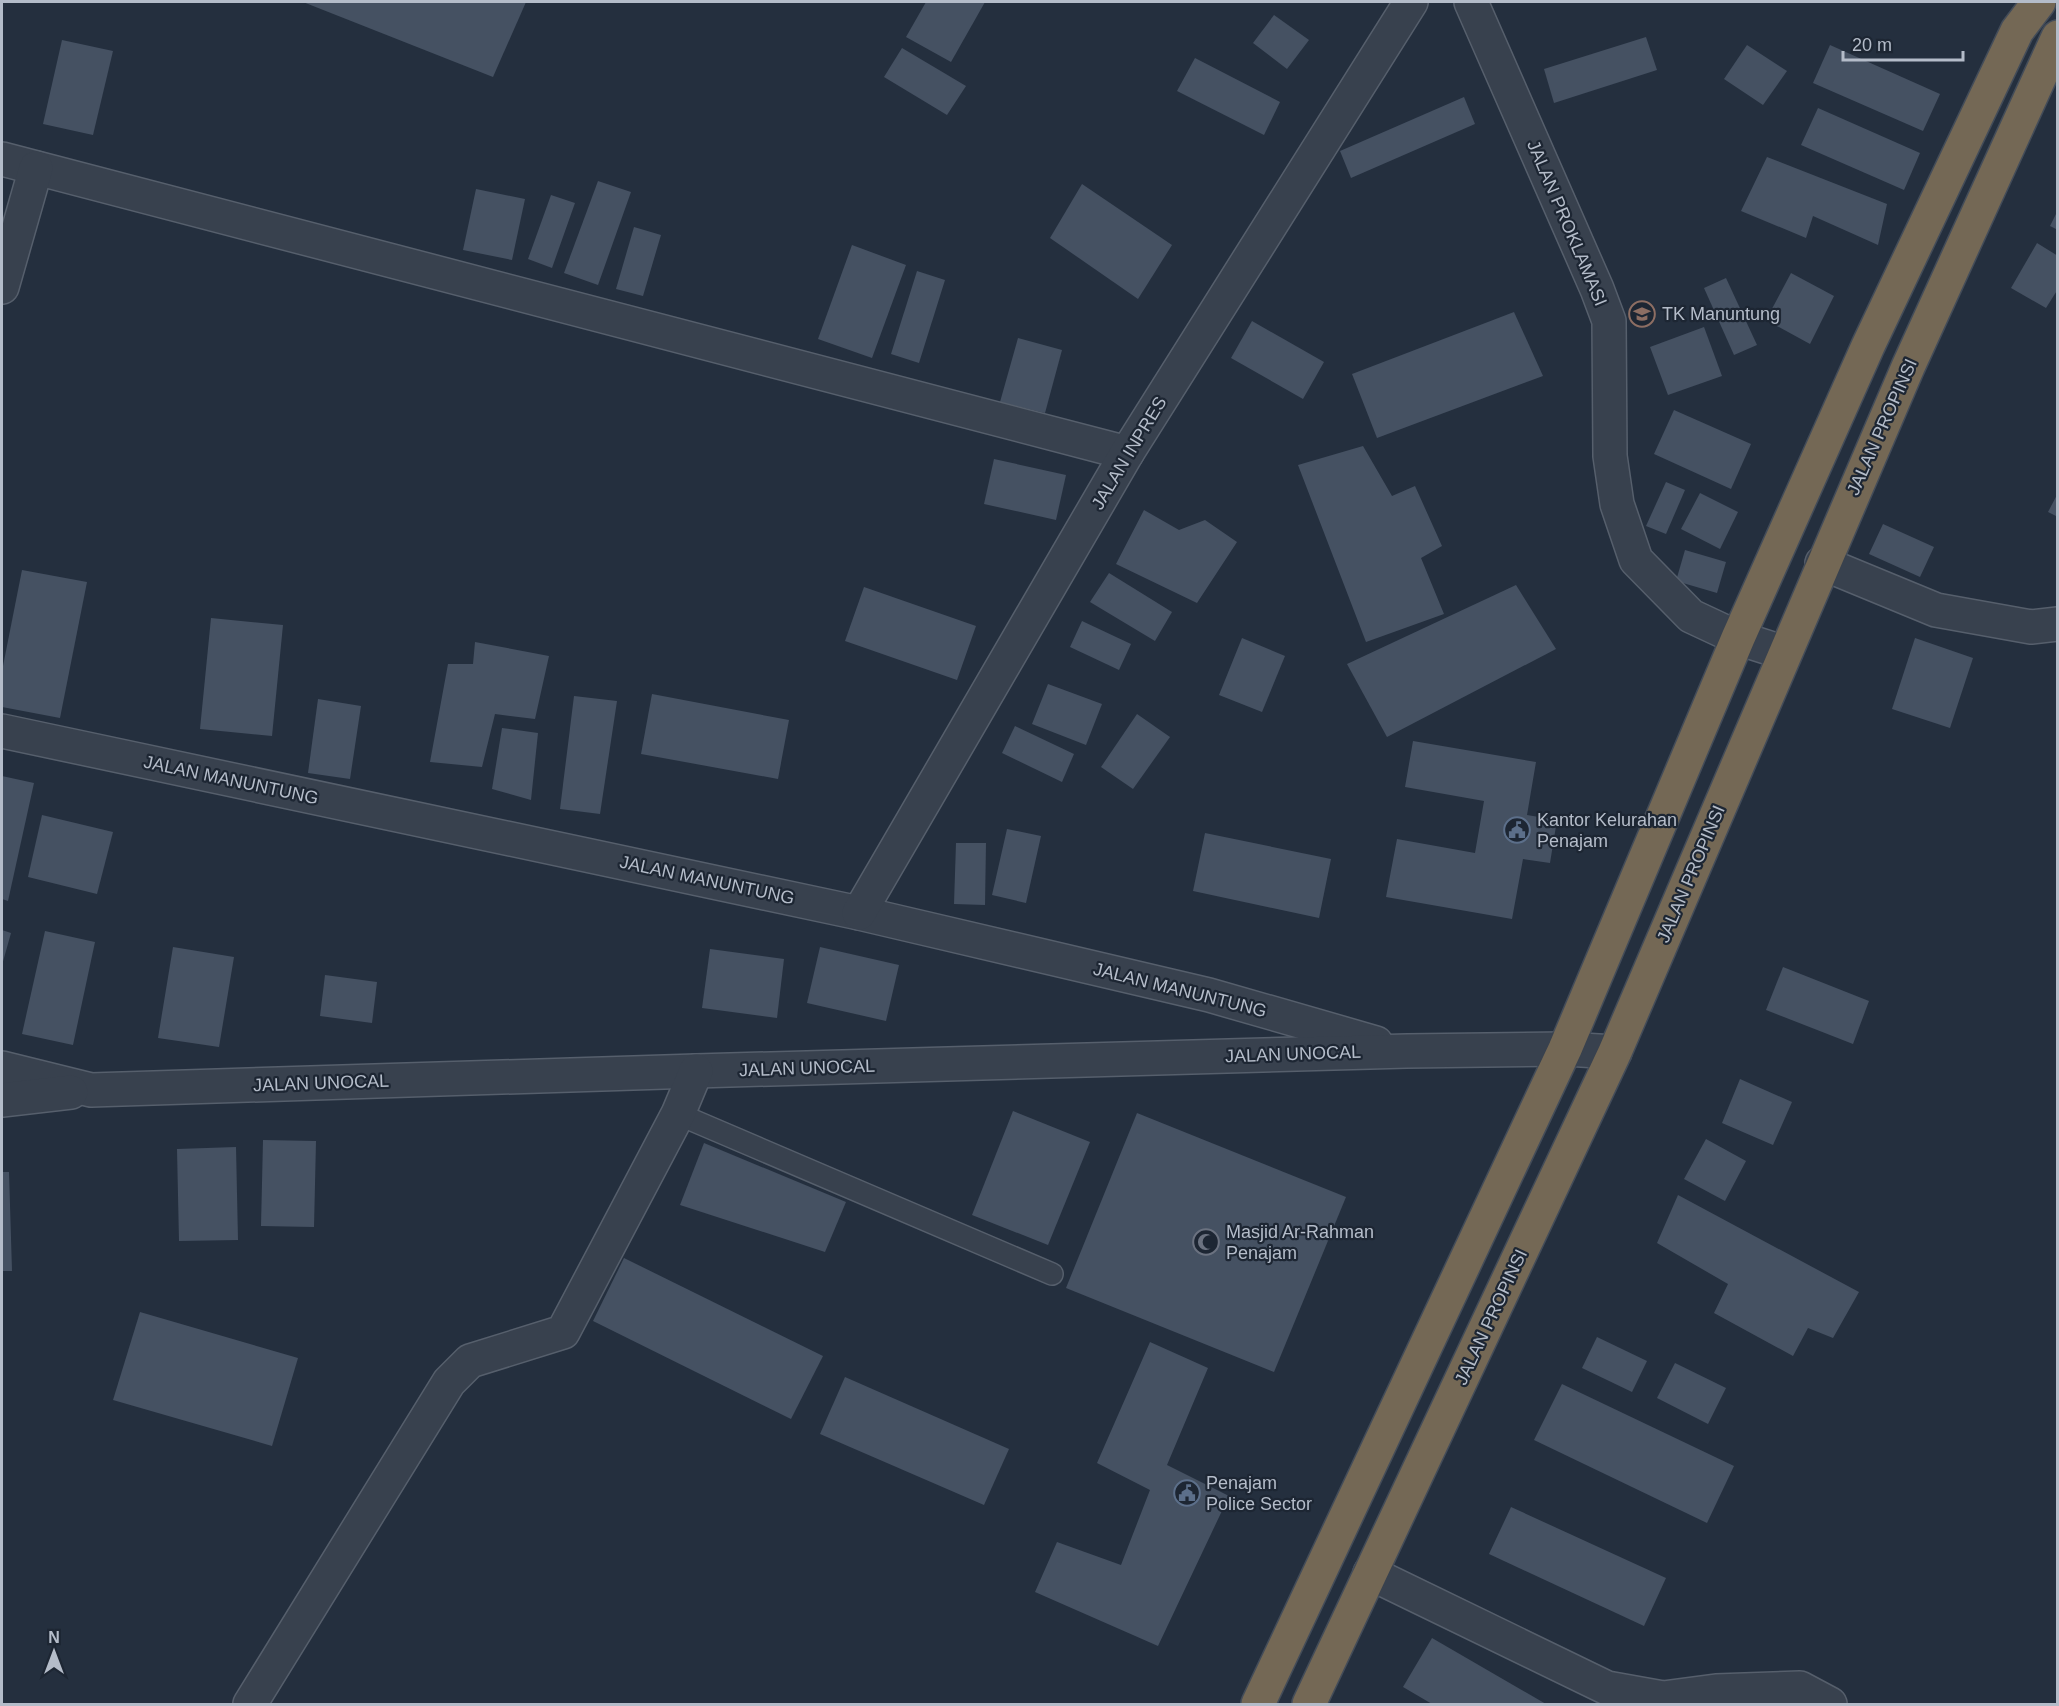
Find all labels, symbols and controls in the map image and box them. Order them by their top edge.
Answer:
scale bar [1843,24,1963,62]
text: 20 m [1852,35,1892,55]
street label: JALAN PROKLAMASI [1523,137,1611,309]
school or university icon: TK Manuntung [1627,299,1657,329]
place label: TK Manuntung [1662,304,1780,324]
street label: JALAN PROPINSI [1843,356,1921,498]
street label: JALAN INPRES [1087,393,1171,513]
street label: JALAN MANUNTUNG [142,752,320,808]
street label: JALAN PROPINSI [1653,802,1729,946]
place label: Kantor Kelurahan Penajam [1537,810,1677,851]
public building icon: Kantor Kelurahan Penajam [1502,815,1532,845]
street label: JALAN MANUNTUNG [618,852,796,908]
street label: JALAN MANUNTUNG [1091,959,1269,1021]
street label: JALAN UNOCAL [1225,1042,1361,1066]
street label: JALAN UNOCAL [739,1056,875,1080]
street label: JALAN UNOCAL [253,1071,389,1095]
place label: Masjid Ar-Rahman Penajam [1226,1222,1374,1263]
mosque icon: Masjid Ar-Rahman Penajam [1191,1227,1221,1257]
street label: JALAN PROPINSI [1451,1246,1531,1388]
place label: Penajam Police Sector [1206,1473,1312,1514]
public building icon: Penajam Police Sector [1172,1478,1202,1508]
north arrow [24,1622,84,1682]
text: N [48,1629,60,1646]

